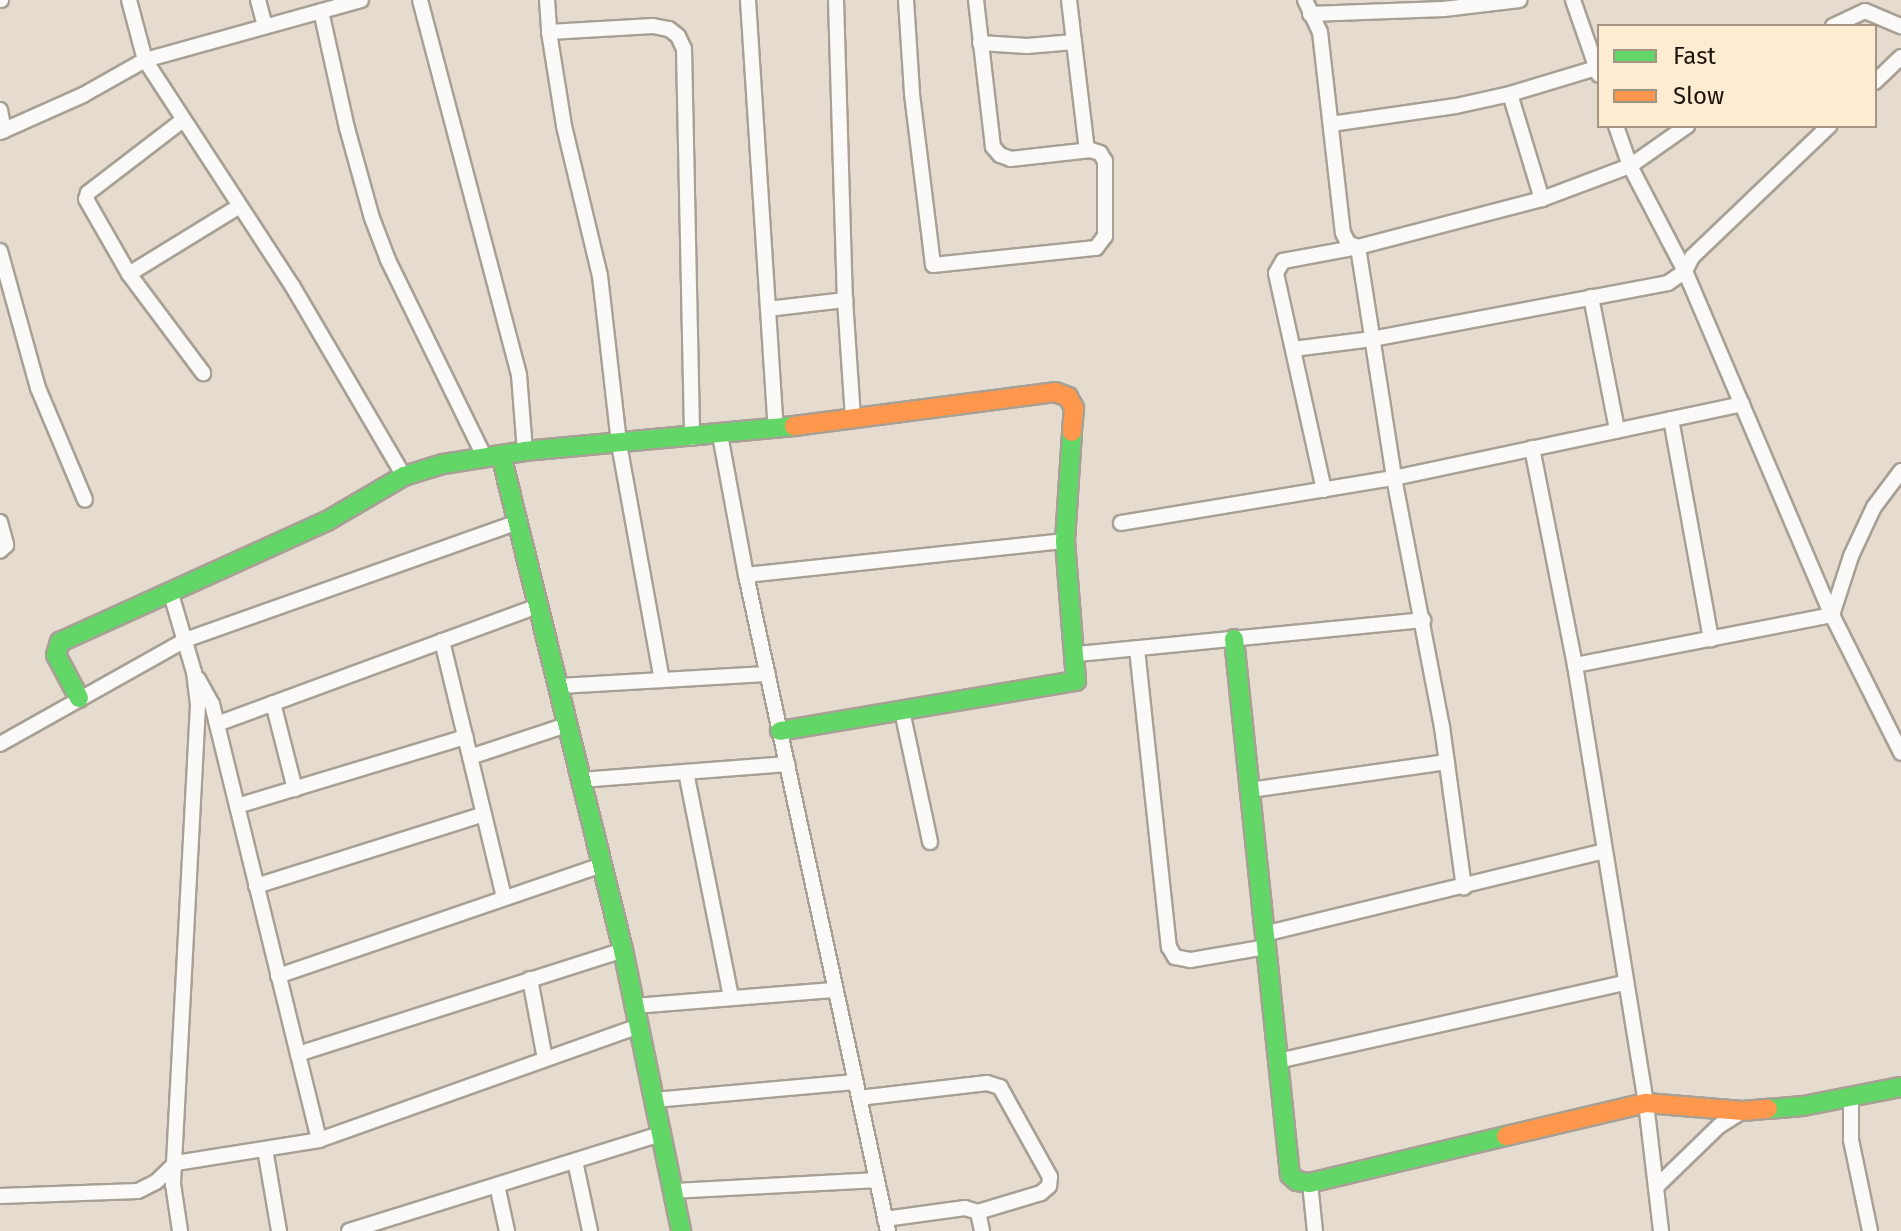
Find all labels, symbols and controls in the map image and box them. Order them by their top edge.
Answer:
legend [1597,24,1877,128]
text: Fast [1673,42,1716,70]
text: Slow [1673,82,1724,110]

